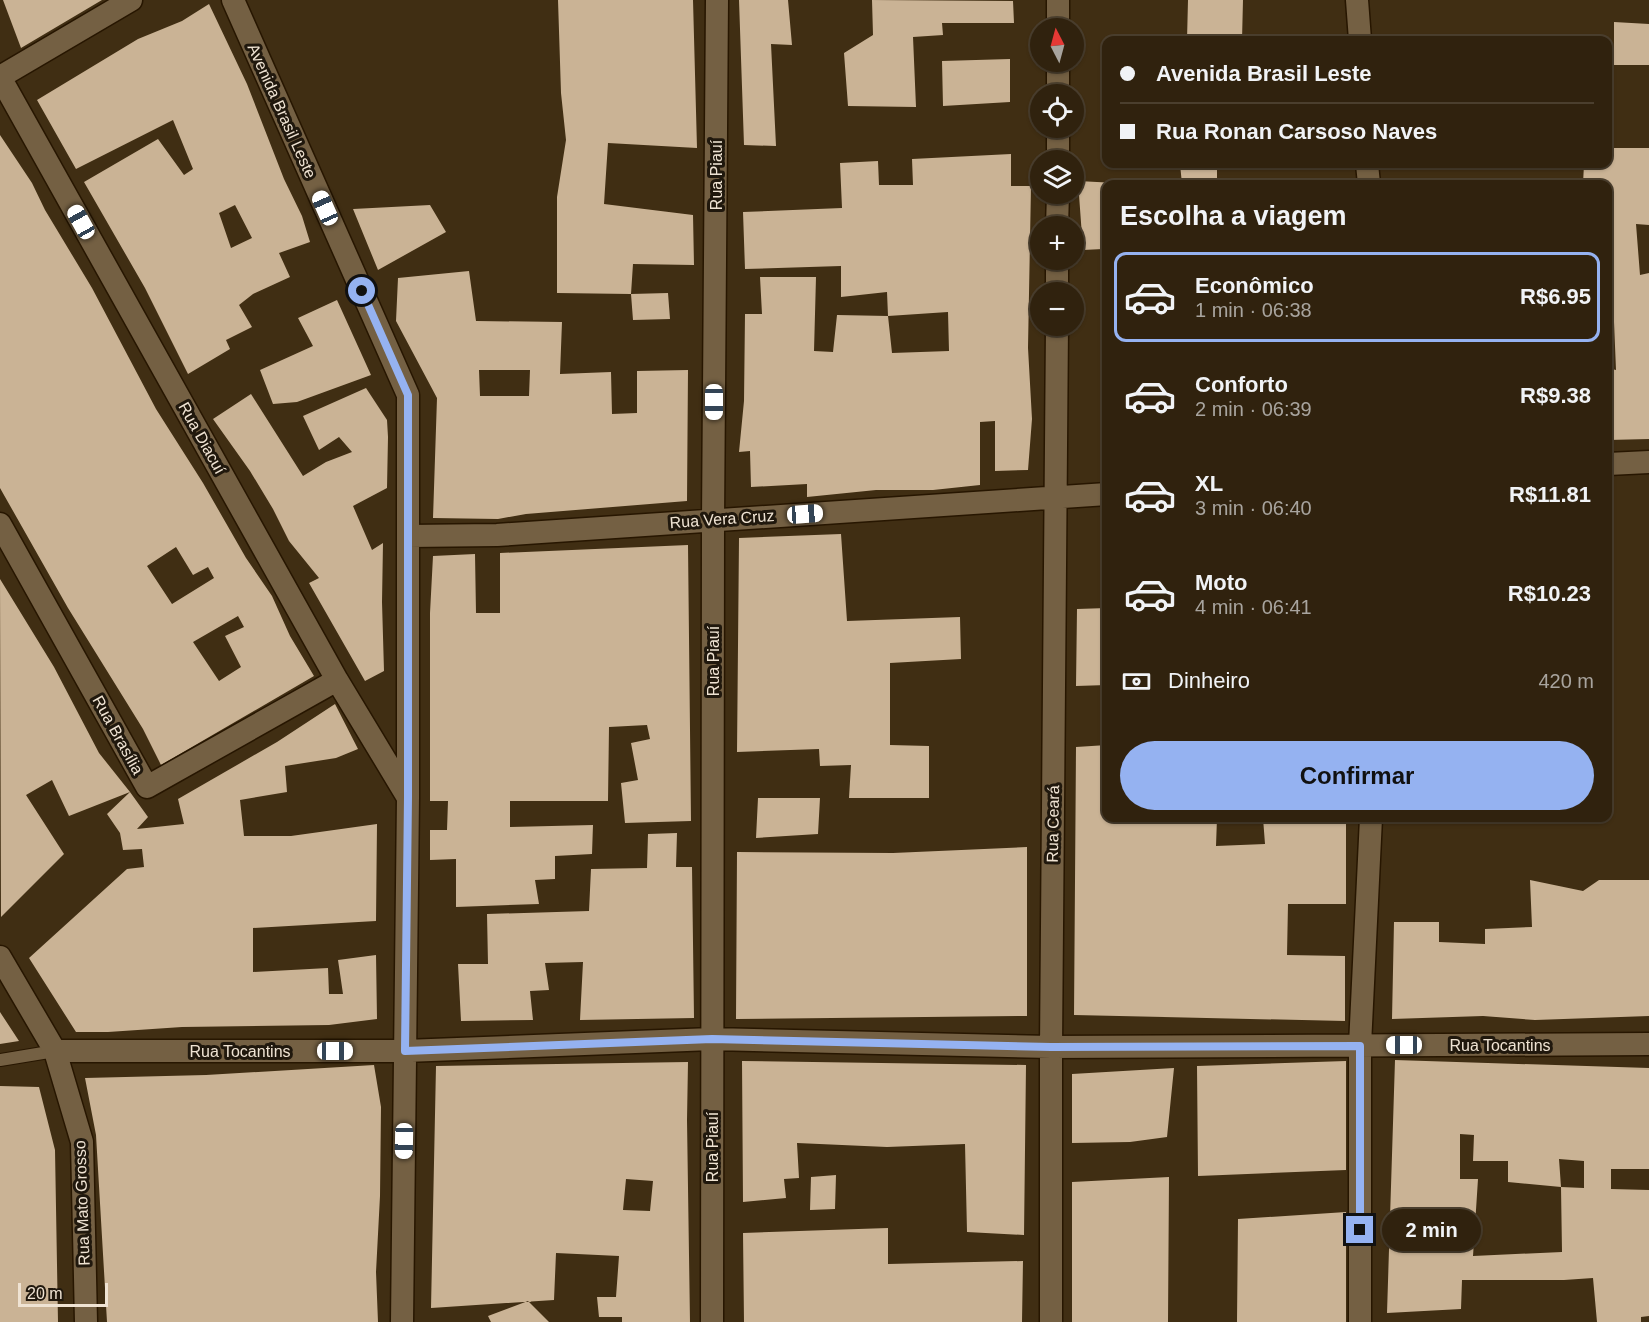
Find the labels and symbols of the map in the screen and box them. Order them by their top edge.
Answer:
north arrow [1030,18,1084,72]
street label: Avenida Brasil Leste [245,41,319,181]
street label: Rua Piauí [708,139,725,210]
car [309,188,341,228]
car [64,202,98,242]
route start [348,277,375,304]
car [705,384,723,420]
street label: Rua Diacuí [175,399,229,477]
car [786,504,824,524]
street label: Rua Vera Cruz [669,507,775,531]
street label: Rua Piauí [705,625,722,696]
street label: Rua Brasília [89,693,147,777]
street label: Rua Ceará [1044,785,1062,863]
car [1386,1036,1422,1054]
street label: Rua Tocantins [1449,1037,1551,1054]
car [317,1042,353,1060]
street label: Rua Tocantins [189,1043,291,1060]
street label: Rua Piauí [704,1111,721,1182]
car [395,1123,413,1159]
street label: Rua Mato Grosso [71,1140,93,1266]
callout: 2 min [1381,1209,1480,1251]
route end [1346,1216,1373,1243]
scale bar [18,1280,108,1308]

